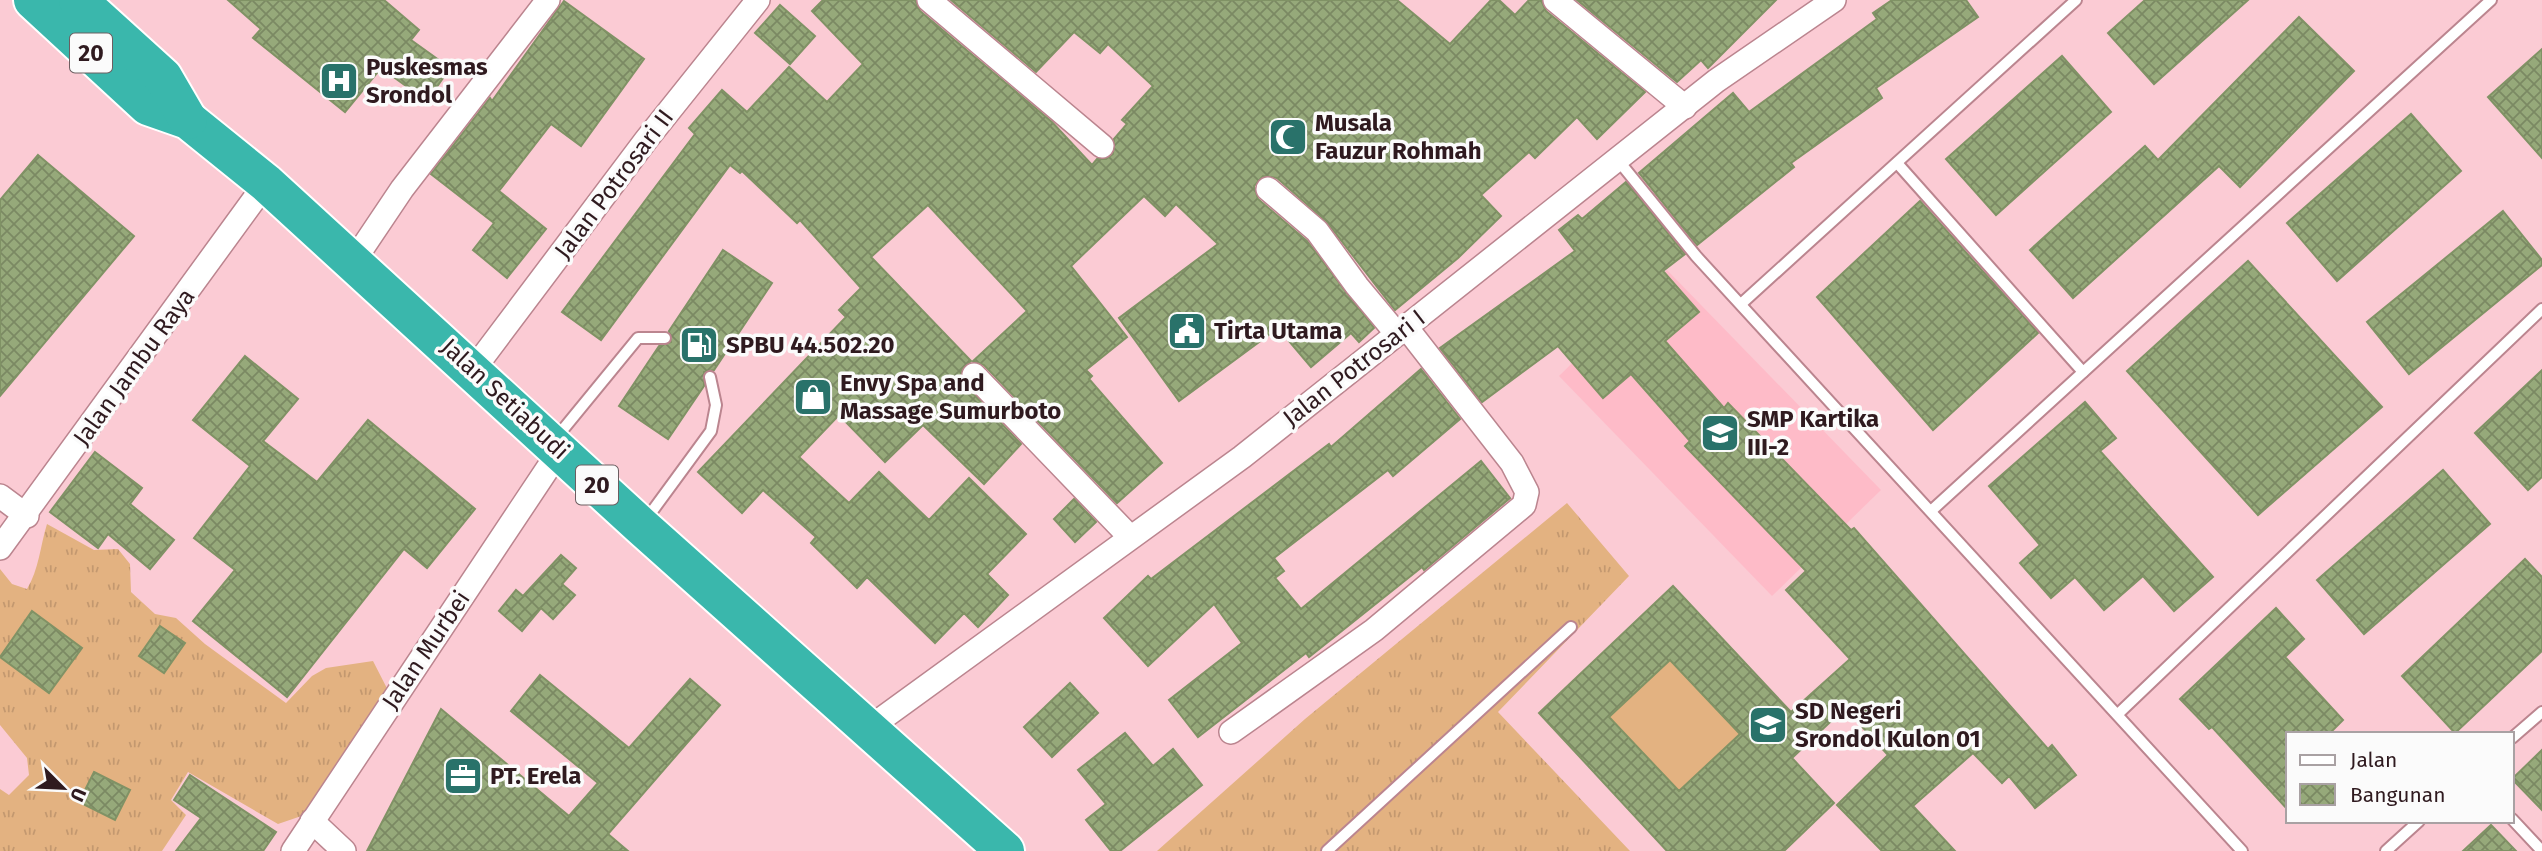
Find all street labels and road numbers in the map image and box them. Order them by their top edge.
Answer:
road number: 20 [70,34,112,72]
street label: Jalan Potrosari II [549,104,679,264]
street label: Jalan Jambu Raya [68,283,200,451]
street label: Jalan Potrosari I [1277,304,1431,432]
street label: Jalan Setiabudi [435,333,575,465]
road number: 20 [576,466,618,505]
street label: Jalan Murbei [376,586,476,714]

